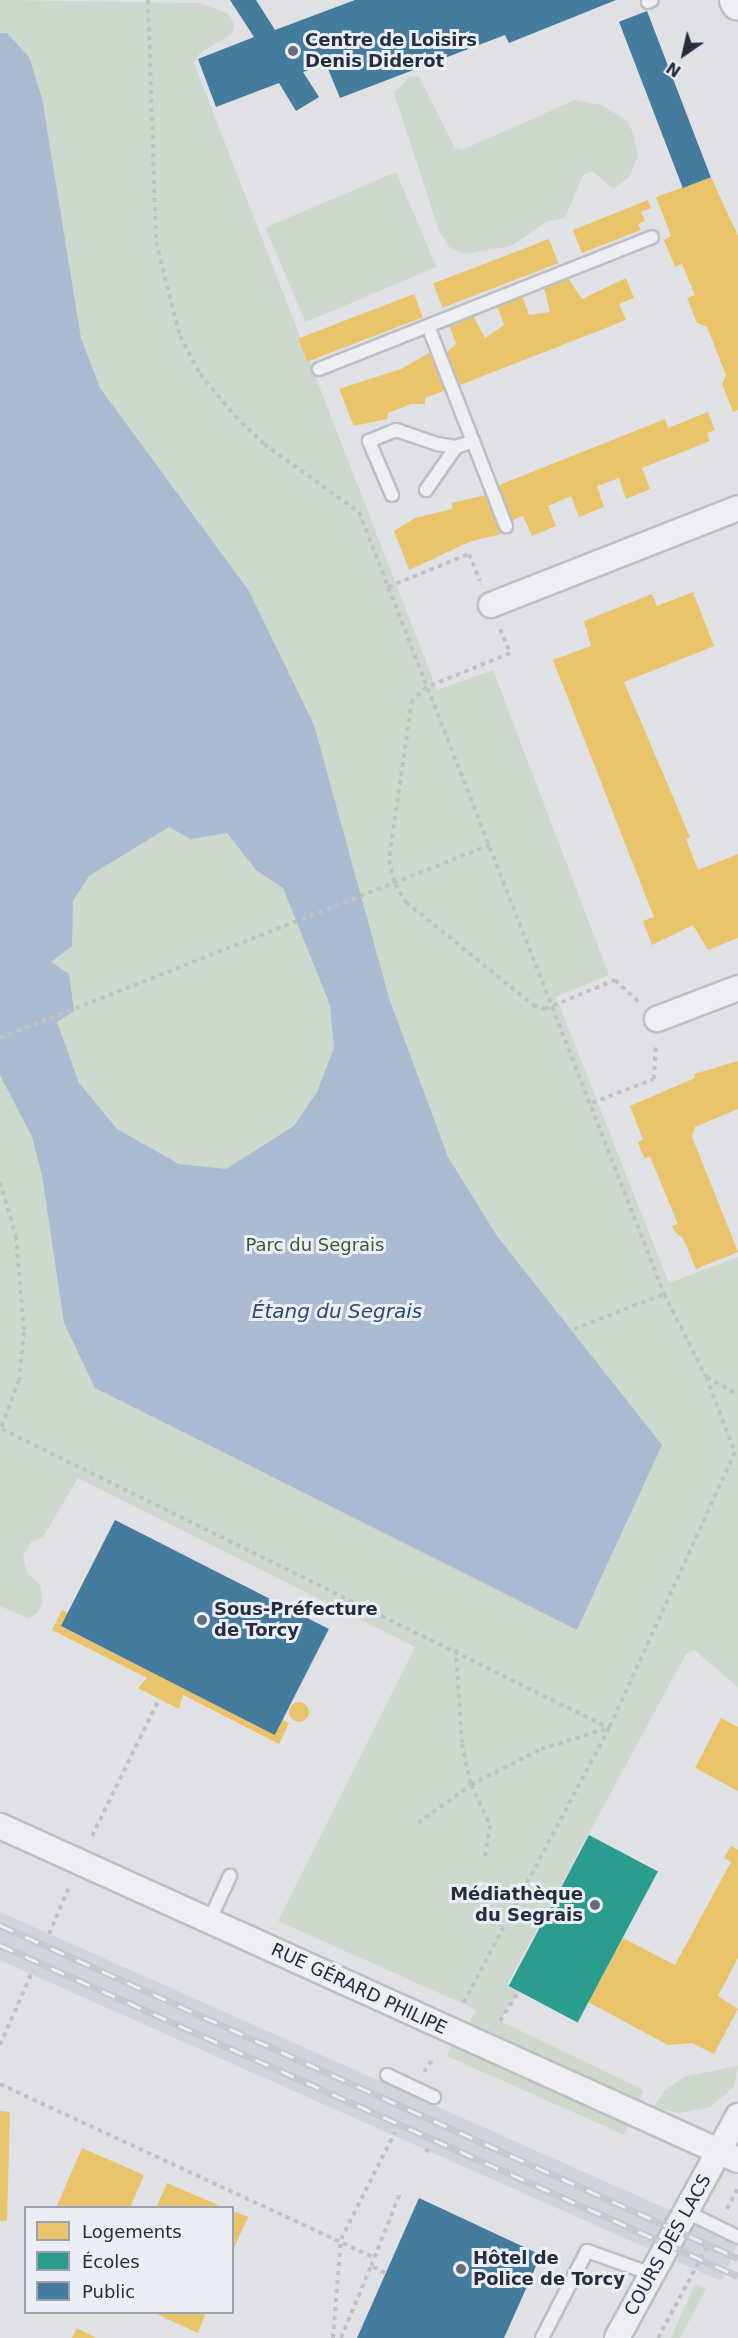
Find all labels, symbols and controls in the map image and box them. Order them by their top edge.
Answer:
north arrow [654,24,714,84]
place label: Centre de Loisirs Denis Diderot [305,30,477,72]
marker: Centre de Loisirs Denis Diderot [286,44,300,58]
text: N [663,58,685,81]
park label: Parc du Segrais [246,1234,384,1256]
water label: Étang du Segrais [252,1299,422,1323]
place label: Sous-Préfecture de Torcy [214,1599,378,1642]
marker: Sous-Préfecture de Torcy [195,1613,209,1627]
place label: Médiathèque du Segrais [450,1884,583,1926]
marker: Médiathèque du Segrais [588,1898,602,1912]
street label: RUE GÉRARD PHILIPE [268,1939,450,2039]
street label: COURS DES LACS [620,2171,716,2319]
legend [24,2206,234,2314]
text: Logements [82,2221,182,2242]
place label: Hôtel de Police de Torcy [473,2248,625,2290]
text: Écoles [82,2251,140,2272]
marker: Hôtel de Police de Torcy [454,2262,468,2276]
text: Public [82,2281,135,2302]

